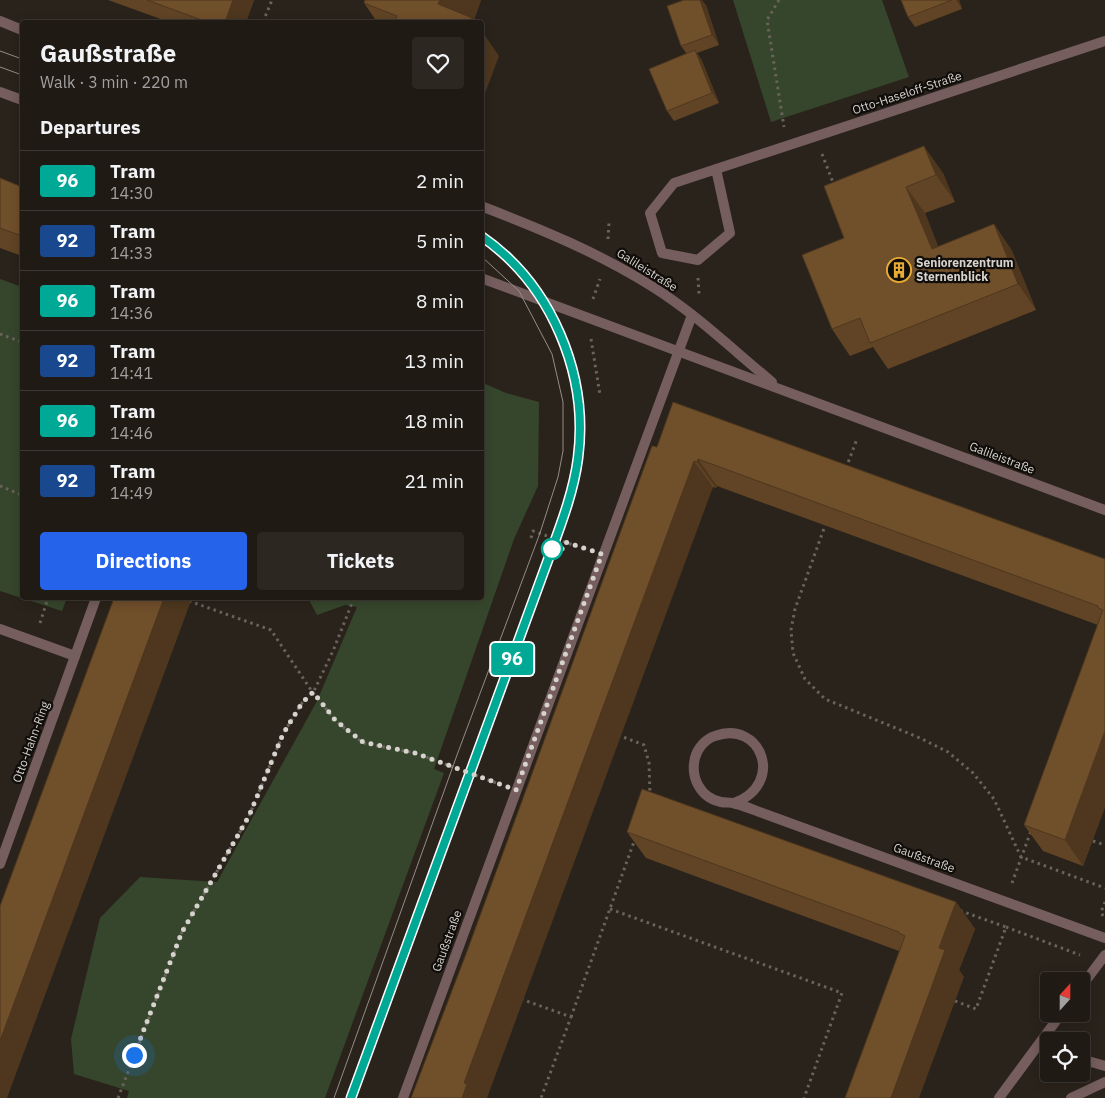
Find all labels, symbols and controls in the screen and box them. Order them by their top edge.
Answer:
text: Gaußstraße [40,37,176,69]
button: heart [412,37,464,89]
street label: Otto-Haseloff-Straße [850,68,964,117]
text: Walk · 3 min · 220 m [40,72,188,92]
text: Departures [40,115,140,139]
text: Tram [110,159,155,183]
text: 96 [57,169,78,192]
text: 2 min [416,169,464,193]
text: 14:30 [110,183,153,203]
text: Tram [110,219,155,243]
text: 92 [57,229,78,252]
text: 5 min [416,229,464,253]
text: 14:33 [110,243,153,263]
street label: Galileistraße [614,245,681,294]
place label: Seniorenzentrum Sternenblick [916,255,1014,284]
building icon: Seniorenzentrum Sternenblick [886,257,912,283]
text: Tram [110,279,155,303]
text: 96 [57,289,78,312]
text: 8 min [416,289,464,313]
text: 14:36 [110,303,153,323]
text: Tram [110,339,155,363]
text: 92 [57,349,78,372]
text: 13 min [405,349,464,373]
text: 14:41 [110,363,153,383]
text: Tram [110,399,155,423]
text: 96 [57,409,78,432]
text: 18 min [405,409,464,433]
text: 14:46 [110,423,153,443]
street label: Galileistraße [967,438,1037,477]
text: Tram [110,459,155,483]
text: 92 [57,469,78,492]
text: 21 min [405,469,464,493]
text: 14:49 [110,483,153,503]
button: Directions [40,532,247,590]
button: Tickets [257,532,464,590]
unlabelled marker [541,538,563,560]
line badge: 96 [490,643,534,675]
text: 96 [501,647,523,670]
street label: Otto-Hahn-Ring [9,698,52,785]
street label: Gaußstraße [891,839,957,876]
street label: Gaußstraße [428,908,465,974]
north arrow [1040,972,1090,1022]
map controls [1040,972,1090,1082]
button: locate [1040,1032,1090,1082]
your location [122,1043,147,1068]

